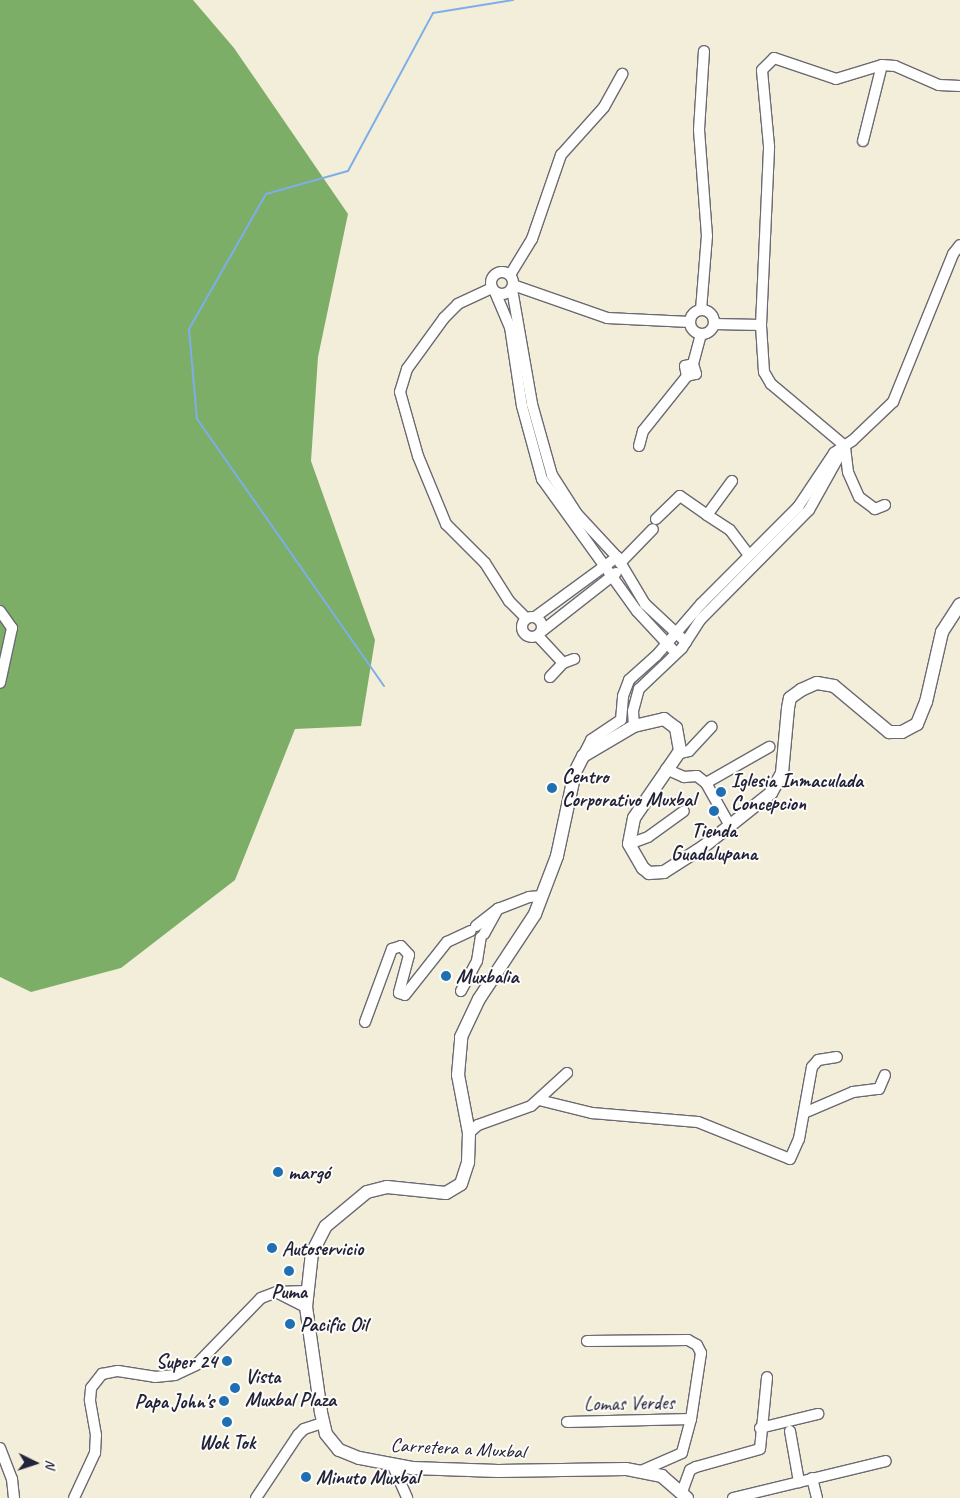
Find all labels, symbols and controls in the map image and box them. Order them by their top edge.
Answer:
place label: Centro Corporativo Muxbal [562,764,695,811]
place label: Iglesia Inmaculada Concepcion [731,768,863,815]
marker: Centro Corporativo Muxbal [546,782,558,794]
marker: Iglesia Inmaculada Concepcion [715,786,727,798]
marker: Tienda Guadalupana [708,805,720,817]
place label: Tienda Guadalupana [671,819,757,866]
place label: Muxbalia [456,964,518,988]
marker: Muxbalia [440,970,452,982]
place label: margó [288,1160,330,1184]
marker: margó [272,1166,284,1178]
place label: Autoservicio [282,1236,363,1260]
marker: Autoservicio [266,1242,278,1254]
marker: Puma [283,1265,295,1277]
place label: Puma [271,1279,307,1303]
place label: Pacific Oil [300,1312,368,1336]
marker: Pacific Oil [284,1318,296,1330]
place label: Super 24 [156,1349,217,1373]
marker: Super 24 [221,1355,233,1367]
place label: Vista Muxbal Plaza [245,1364,336,1411]
marker: Vista Muxbal Plaza [229,1382,241,1394]
place label: Papa John's [135,1389,214,1413]
street label: Lomas Verdes [584,1390,674,1416]
marker: Papa John's [218,1395,230,1407]
marker: Wok Tok [221,1416,233,1428]
place label: Wok Tok [199,1430,255,1454]
street label: Carretera a Muxbal [390,1432,526,1464]
north arrow [10,1438,60,1488]
text: N [42,1459,59,1469]
place label: Minuto Muxbal [316,1465,419,1489]
marker: Minuto Muxbal [300,1471,312,1483]

